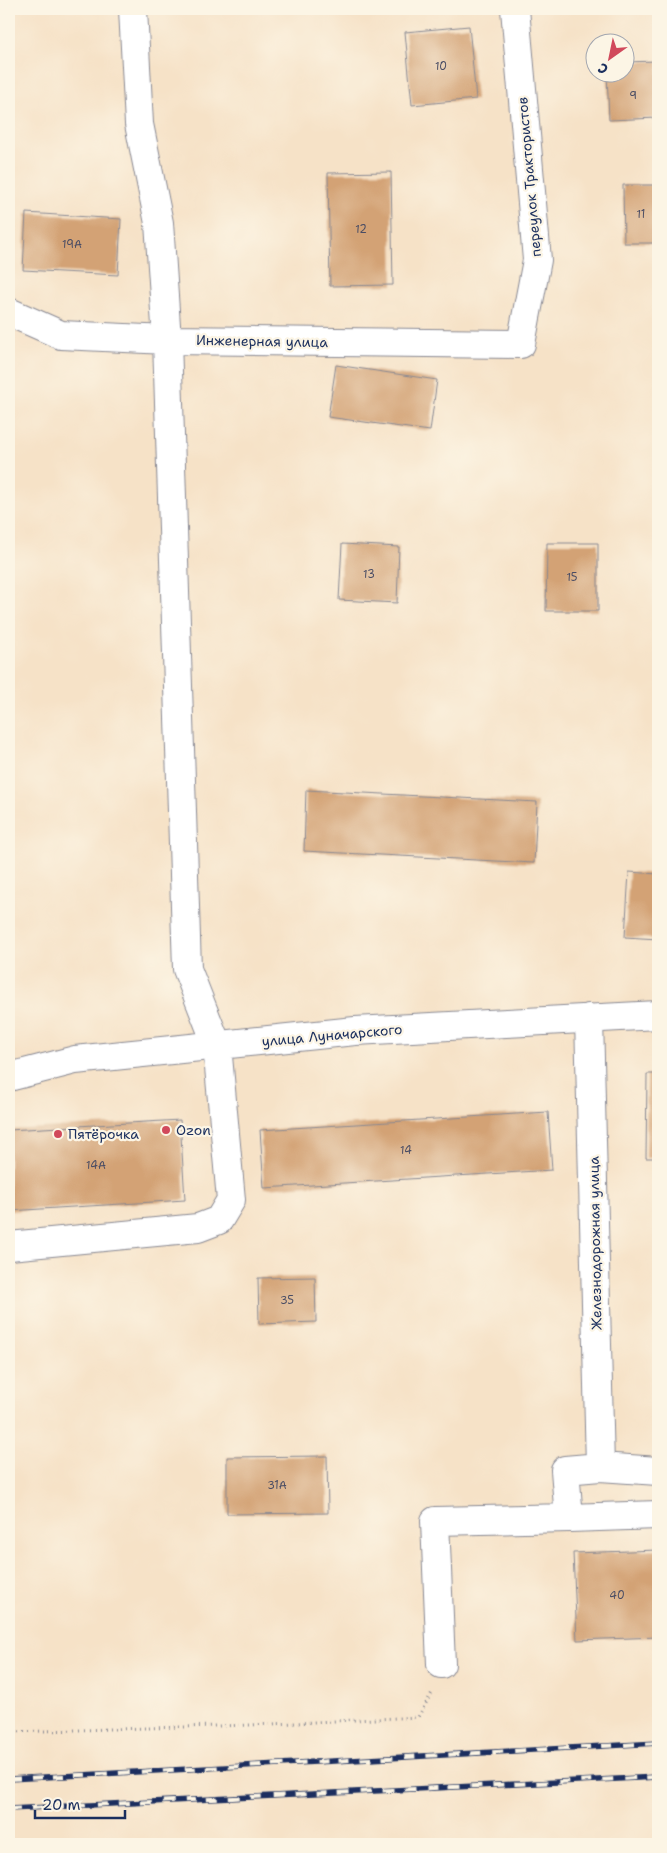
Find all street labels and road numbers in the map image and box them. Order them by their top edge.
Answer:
street label: переулок Трактористов [513,96,545,258]
street label: Инженерная улица [196,331,328,351]
street label: улица Луначарского [261,1020,403,1050]
street label: Железнодорожная улица [584,1156,606,1330]

